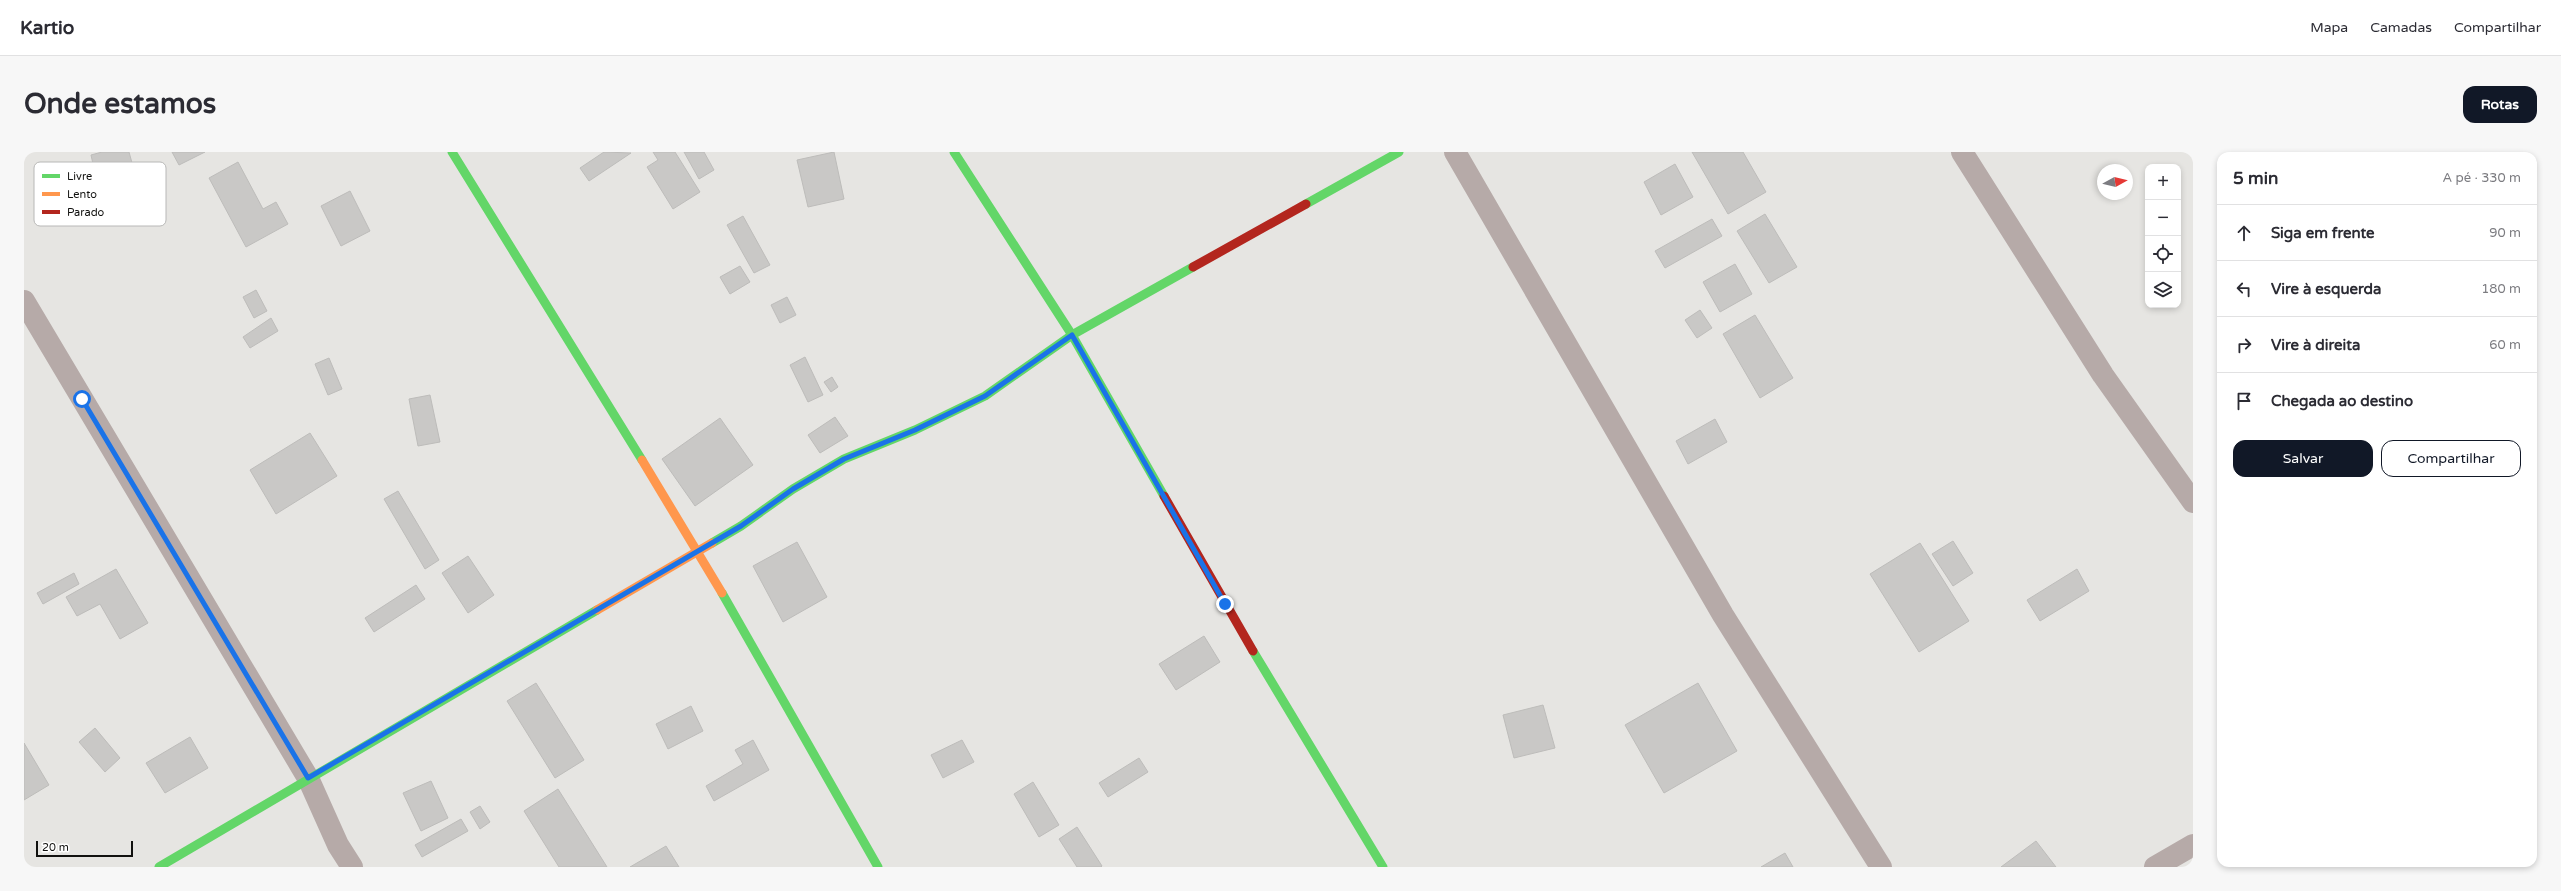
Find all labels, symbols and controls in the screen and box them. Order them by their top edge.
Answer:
text: Kartio [20,17,74,39]
text: Mapa [2310,19,2348,36]
text: Camadas [2370,19,2432,36]
text: Compartilhar [2454,19,2541,36]
button: Rotas [2463,86,2537,123]
text: Onde estamos [24,87,216,121]
legend [34,162,166,226]
north arrow [2097,164,2133,200]
map controls [2145,164,2181,308]
button: + [2145,164,2181,200]
text: 5 min [2233,168,2278,189]
text: Livre [67,170,92,183]
text: A pé · 330 m [2442,170,2521,186]
text: Lento [67,188,97,201]
button: − [2145,200,2181,236]
text: Parado [67,206,105,219]
icon: ahead [2233,222,2255,244]
text: Siga em frente [2271,224,2375,242]
text: 90 m [2489,225,2521,241]
button: locate [2145,236,2181,272]
button: layers [2145,272,2181,308]
icon: left [2233,278,2255,300]
text: Vire à esquerda [2271,280,2381,298]
text: 180 m [2481,281,2521,297]
icon: right [2233,334,2255,356]
text: Vire à direita [2271,336,2360,354]
text: 60 m [2489,337,2521,353]
route start [73,390,91,408]
icon: arrive [2233,390,2255,412]
text: Chegada ao destino [2271,392,2413,410]
button: Salvar [2233,440,2373,477]
button: Compartilhar [2381,440,2521,477]
route end [1216,595,1234,613]
scale bar [36,839,133,858]
text: 20 m [42,841,69,854]

